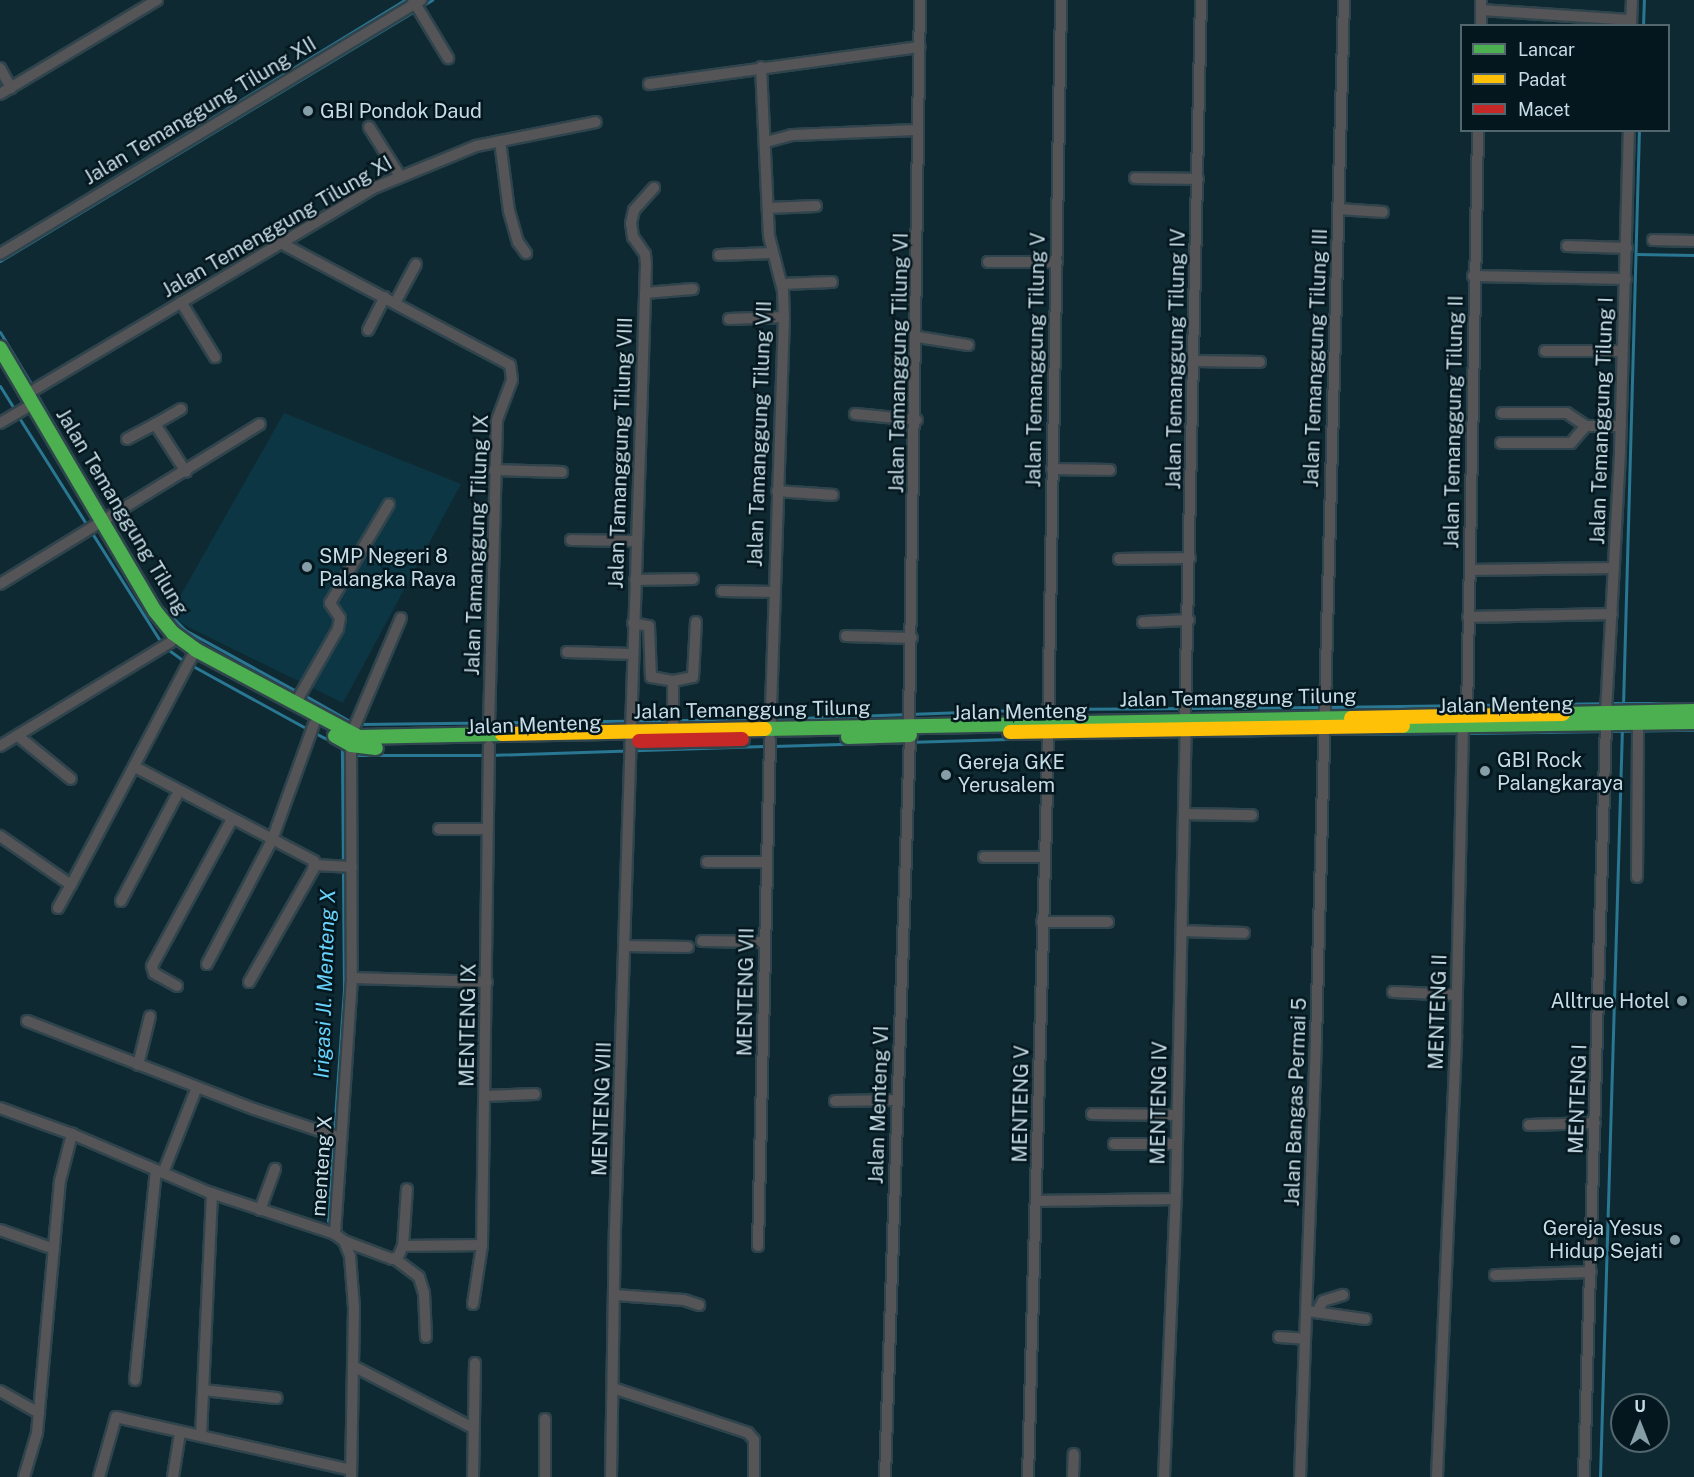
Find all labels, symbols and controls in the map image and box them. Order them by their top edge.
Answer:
legend [1460,24,1670,132]
street label: Jalan Temanggung Tilung XII [79,32,321,190]
text: Lancar [1518,39,1575,60]
text: Padat [1518,69,1567,90]
place label: GBI Pondok Daud [320,99,482,123]
text: Macet [1518,99,1570,120]
marker: GBI Pondok Daud [301,104,315,118]
street label: Jalan Temenggung Tilung XI [158,151,396,303]
street label: Jalan Temanggung Tilung IV [1162,228,1190,490]
street label: Jalan Temanggung Tilung III [1299,228,1333,488]
street label: Jalan Tamanggung Tilung VI [885,232,913,494]
street label: Jalan Temanggung Tilung V [1022,232,1050,488]
street label: Jalan Temanggung Tilung II [1440,295,1468,549]
street label: Jalan Temanggung Tilung I [1586,297,1618,545]
street label: Jalan Tamanggung Tilung VII [743,300,777,568]
street label: Jalan Tamanggung Tilung VIII [604,316,638,590]
street label: Jalan Temanggung Tilung [51,404,193,620]
street label: Jalan Tamanggung Tilung IX [460,414,494,676]
place label: SMP Negeri 8 Palangka Raya [319,544,456,591]
marker: SMP Negeri 8 Palangka Raya [300,560,314,574]
street label: Jalan Temanggung Tilung [1119,684,1357,712]
street label: Jalan Menteng [1438,692,1574,718]
street label: Jalan Temanggung Tilung [633,696,871,724]
street label: Jalan Menteng [952,699,1088,725]
street label: Jalan Menteng [466,711,602,739]
place label: GBI Rock Palangkaraya [1497,748,1623,795]
place label: Gereja GKE Yerusalem [958,751,1065,798]
marker: GBI Rock Palangkaraya [1478,764,1492,778]
marker: Gereja GKE Yerusalem [939,768,953,782]
water label: Irigasi Jl. Menteng X [309,889,341,1079]
street label: MENTENG VII [733,927,759,1057]
street label: MENTENG II [1424,954,1452,1070]
street label: MENTENG IX [455,963,481,1087]
place label: Alltrue Hotel [1550,989,1670,1013]
marker: Alltrue Hotel [1675,994,1689,1008]
street label: Jalan Bangas Permai 5 [1280,997,1312,1207]
street label: Jalan Menteng VI [864,1025,894,1185]
street label: MENTENG VIII [588,1041,616,1177]
street label: MENTENG IV [1146,1041,1172,1165]
street label: MENTENG I [1564,1044,1592,1154]
street label: MENTENG V [1008,1045,1034,1163]
street label: menteng X [306,1115,338,1217]
place label: Gereja Yesus Hidup Sejati [1543,1216,1663,1263]
marker: Gereja Yesus Hidup Sejati [1668,1233,1682,1247]
north arrow [1610,1393,1670,1453]
text: U [1634,1397,1646,1416]

